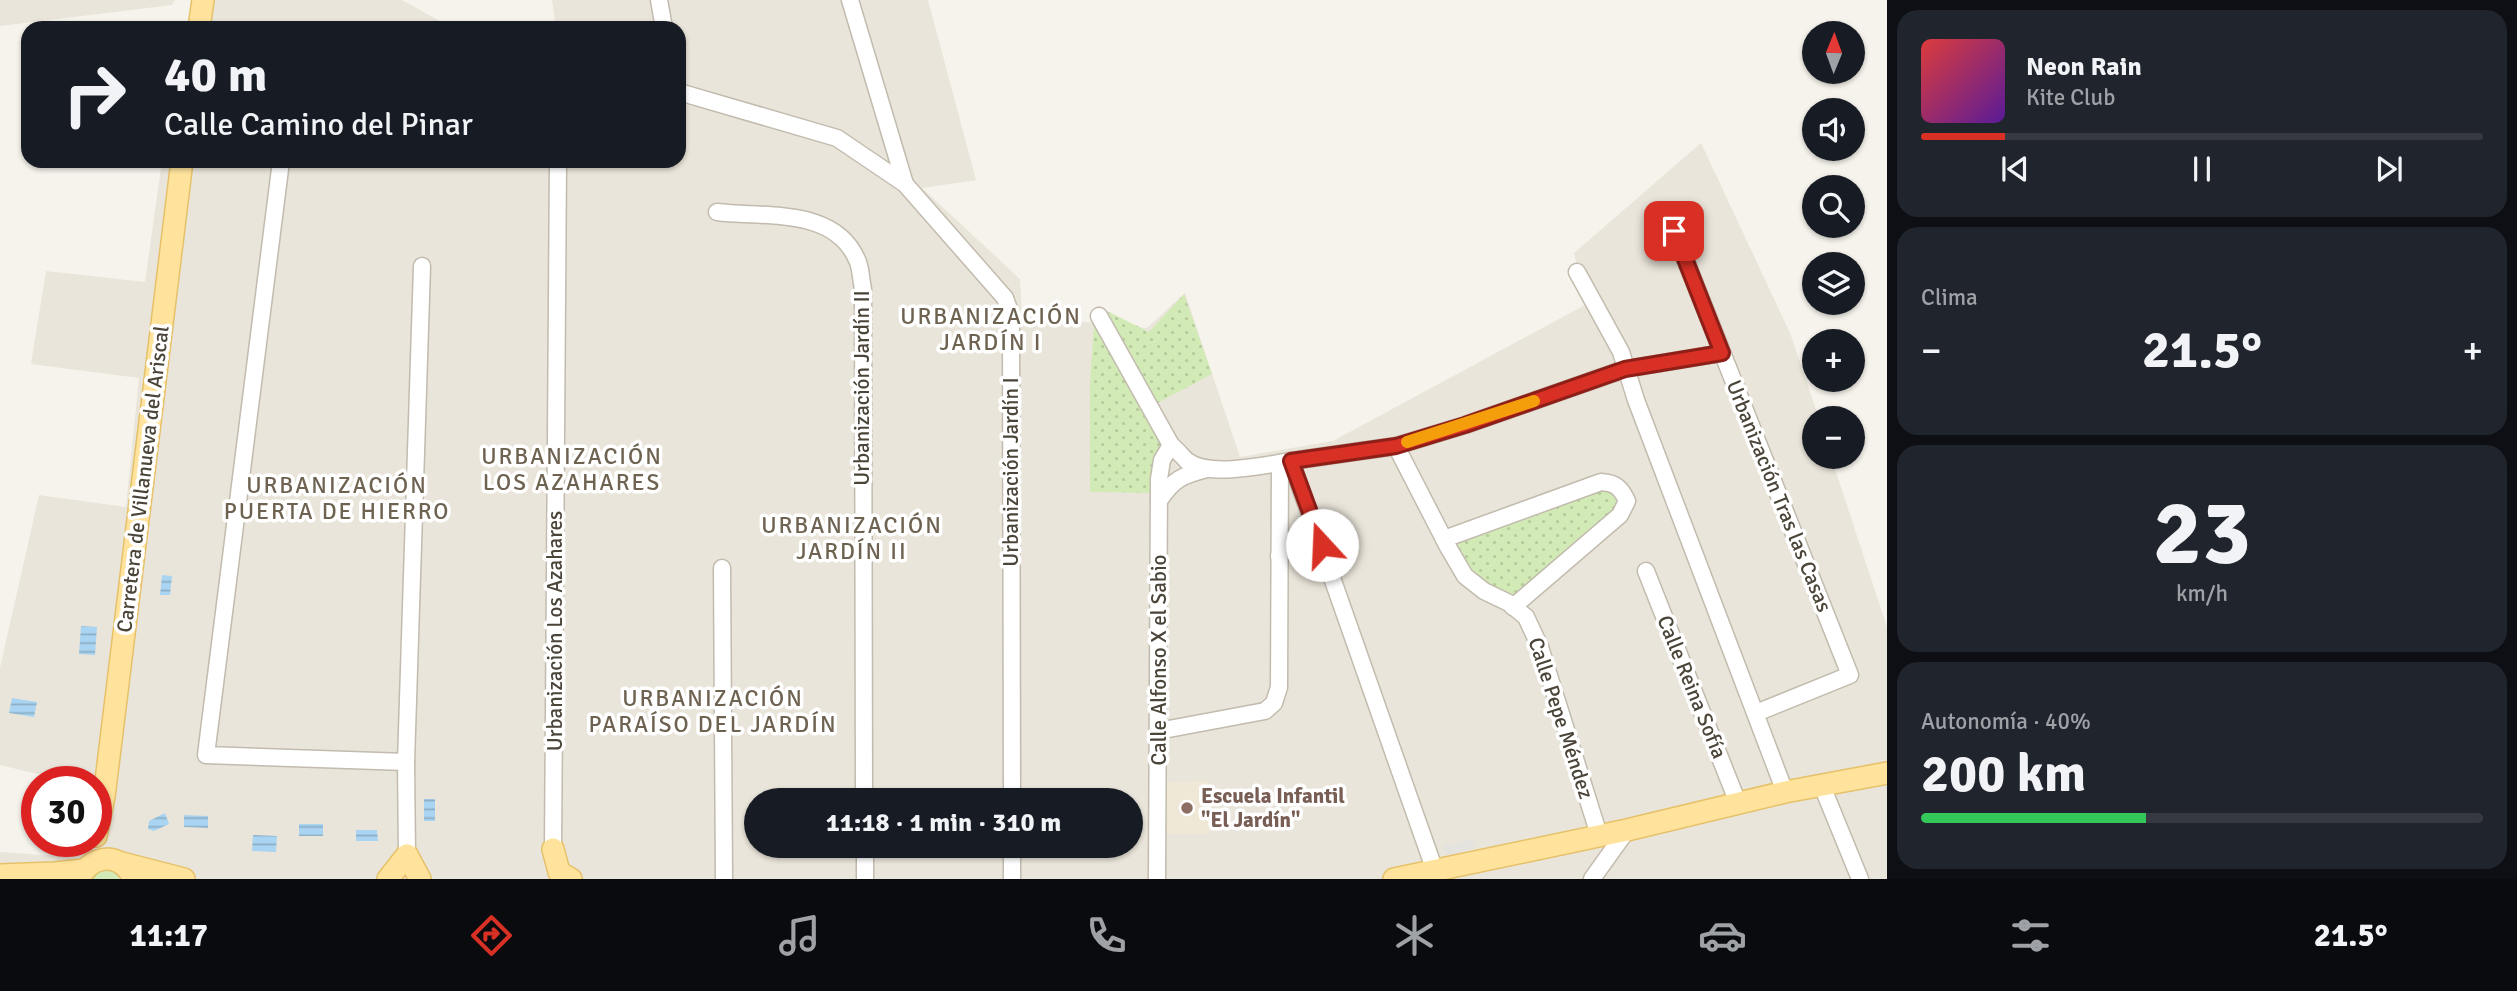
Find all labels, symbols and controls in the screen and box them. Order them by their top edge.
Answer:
north arrow [1802,21,1866,84]
map controls [1802,21,1865,469]
text: 40 m [164,45,267,105]
icon: right [49,49,140,140]
text: Neon Rain [2026,51,2142,83]
text: Kite Club [2026,83,2115,112]
button: sound [1802,98,1865,161]
text: Calle Camino del Pinar [164,105,473,144]
icon: previous [1996,150,2034,188]
icon: pause [2183,150,2221,188]
icon: next [2370,150,2408,188]
button: search [1802,175,1865,238]
pin [1644,201,1704,261]
icon: arrive [1655,212,1693,250]
button: layers [1802,252,1865,315]
text: Clima [1921,283,1978,312]
street label: Urbanización Jardín II [849,290,875,486]
district label: URBANIZACIÓN JARDÍN I [900,302,1082,357]
text: 21.5° [2142,318,2262,382]
street label: Carretera de Villanueva del Ariscal [111,324,175,634]
text: − [1921,327,1942,374]
text: + [2462,327,2483,374]
button: + [1802,329,1865,392]
street label: Urbanización Tras las Casas [1721,376,1837,616]
street label: Urbanización Jardín I [998,377,1024,567]
button: − [1802,406,1865,469]
district label: URBANIZACIÓN LOS AZAHARES [481,442,663,497]
district label: URBANIZACIÓN PUERTA DE HIERRO [224,471,450,526]
text: 23 [2153,477,2251,590]
position arrow [1285,508,1359,582]
street label: Urbanización Los Azahares [542,511,568,751]
district label: URBANIZACIÓN JARDÍN II [761,511,943,566]
street label: Calle Alfonso X el Sabio [1146,554,1172,766]
text: km/h [2176,579,2228,608]
street label: Calle Reina Sofía [1651,612,1733,762]
street label: Calle Pepe Méndez [1523,634,1599,802]
district label: URBANIZACIÓN PARAÍSO DEL JARDÍN [588,684,838,739]
text: Autonomía · 40% [1921,707,2091,736]
text: 200 km [1921,742,2086,806]
speed limit sign: 30 [21,766,112,857]
place label: Escuela Infantil "El Jardín" [1201,783,1345,833]
marker: Escuela Infantil "El Jardín" [1179,800,1195,816]
text: 11:18 · 1 min · 310 m [826,807,1061,839]
icon: directions [467,911,516,960]
icon: music [775,911,824,960]
icon: phone [1082,911,1131,960]
icon: climate [1390,911,1439,960]
icon: car [1698,911,1747,960]
icon: filters [2006,911,2055,960]
text: 11:17 [129,916,208,955]
text: 21.5° [2314,916,2388,955]

